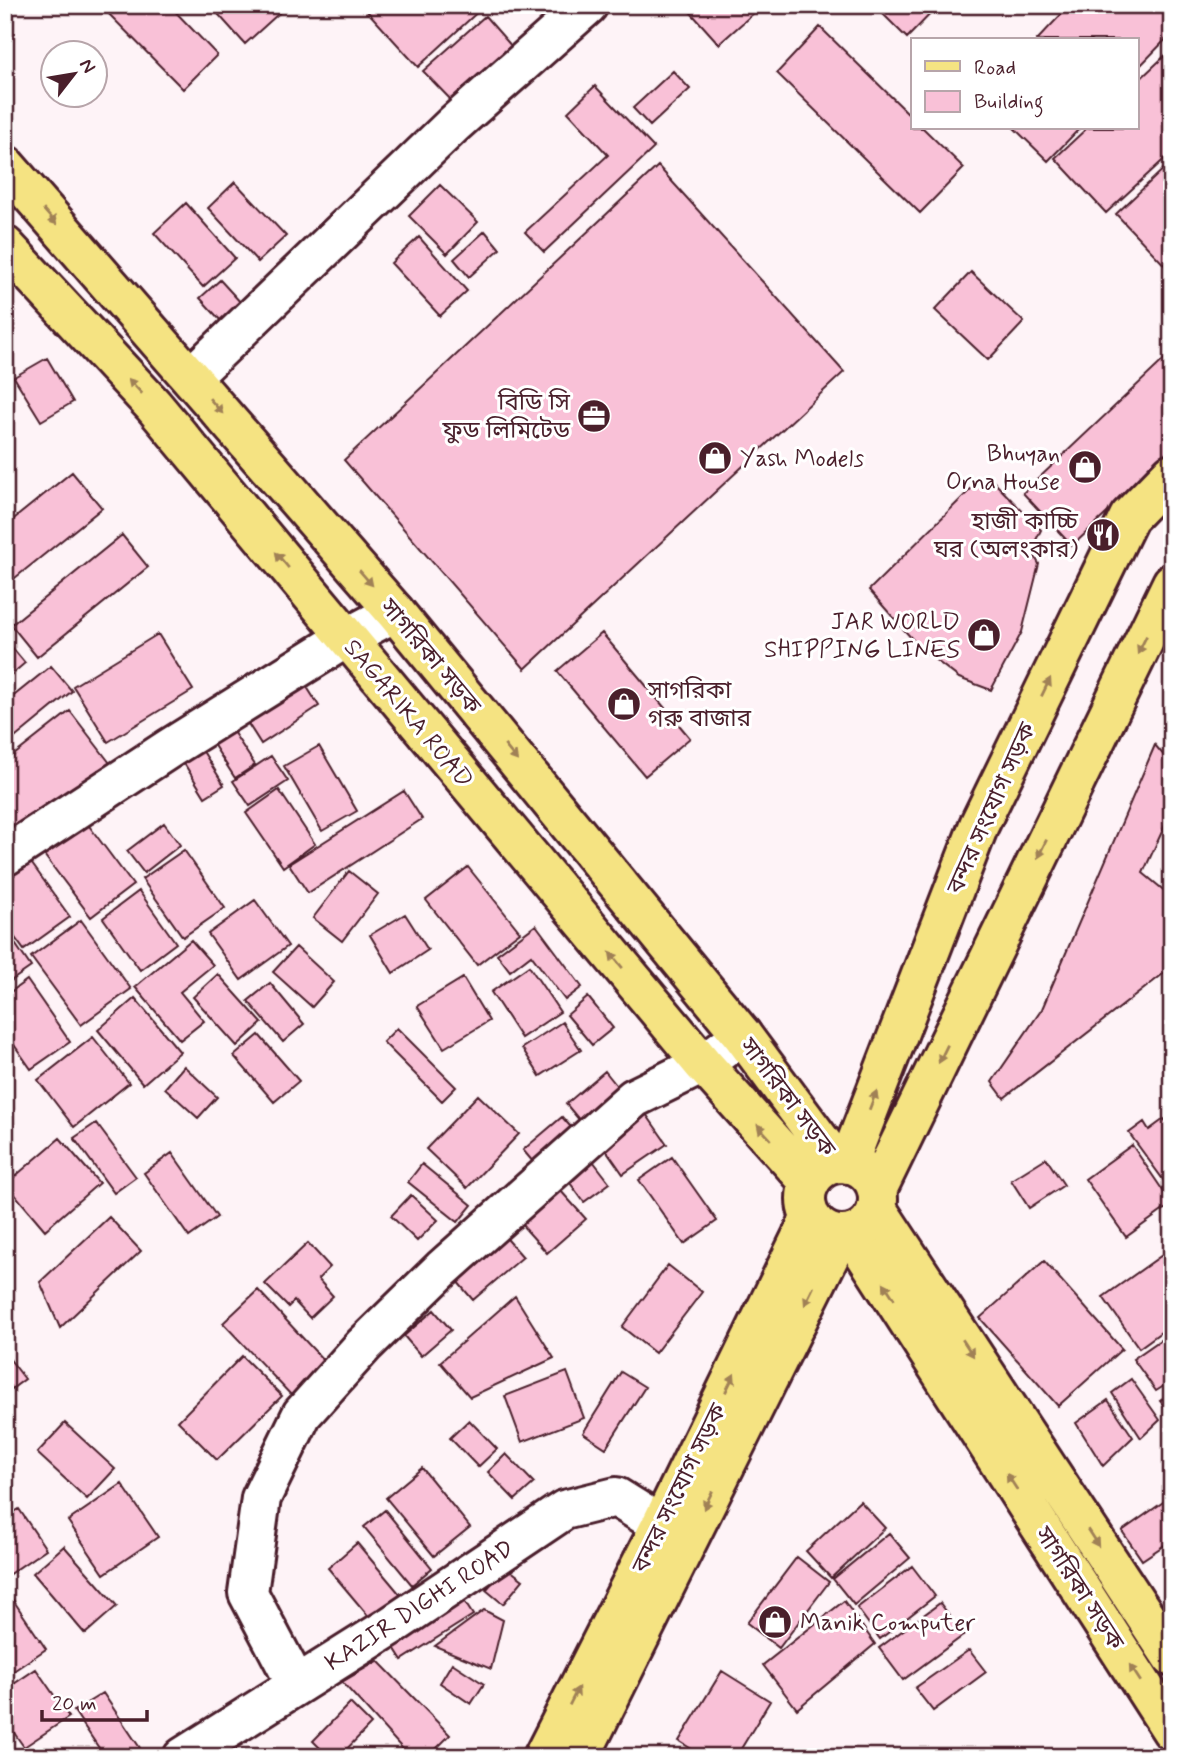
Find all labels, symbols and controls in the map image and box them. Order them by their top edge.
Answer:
north arrow [38,38,108,108]
legend [911,38,1138,130]
text: N [73,54,101,78]
text: Road [974,54,1016,82]
text: Building [974,88,1044,118]
one-way arrow [42,208,58,226]
one-way arrow [128,378,144,395]
place label: বিডি সি ফুড লিমিটেড [442,388,571,447]
office icon: বিডি সি ফুড লিমিটেড [575,397,613,435]
one-way arrow [208,398,223,415]
shop icon: Yash Models [696,439,734,477]
place label: Bhuyan Orna House [946,439,1060,498]
place label: Yash Models [740,444,864,475]
shop icon: Bhuyan Orna House [1066,448,1104,486]
place label: হাজী কাচ্চি ঘর (অলংকার) [933,507,1079,566]
restaurant icon: হাজী কাচ্চি ঘর (অলংকার) [1084,516,1122,554]
one-way arrow [275,551,290,568]
one-way arrow [357,569,373,586]
street label: সাগরিকা সড়ক [372,592,487,721]
place label: JAR WORLD SHIPPING LINES [764,607,960,666]
shop icon: JAR WORLD SHIPPING LINES [965,616,1003,654]
street label: SAGARIKA ROAD [336,633,479,795]
one-way arrow [1136,635,1148,655]
place label: সাগরিকা গরু বাজার [647,676,752,735]
one-way arrow [1041,677,1052,697]
shop icon: সাগরিকা গরু বাজার [605,685,643,723]
street label: বন্দর সংযোগ সড়ক [940,717,1044,900]
one-way arrow [503,744,519,762]
one-way arrow [1037,839,1048,859]
one-way arrow [608,951,624,969]
street label: সাগরিকা সড়ক [731,1031,842,1164]
one-way arrow [937,1044,948,1064]
one-way arrow [867,1089,878,1110]
one-way arrow [757,1124,773,1141]
one-way arrow [882,1281,895,1301]
one-way arrow [804,1286,815,1306]
one-way arrow [962,1338,975,1358]
one-way arrow [725,1373,736,1393]
street label: বন্দর সংযোগ সড়ক [626,1398,735,1579]
one-way arrow [1005,1472,1018,1492]
one-way arrow [703,1490,714,1510]
street label: সাগরিকা সড়ক [1027,1520,1131,1657]
one-way arrow [1087,1528,1100,1548]
street label: KAZIR DIGHI ROAD [319,1534,520,1679]
shop icon: Manik Computer [756,1603,794,1641]
place label: Manik Computer [800,1608,975,1639]
one-way arrow [1128,1664,1141,1683]
scale bar [42,1678,147,1722]
one-way arrow [568,1686,579,1706]
text: 20 m [52,1690,97,1718]

